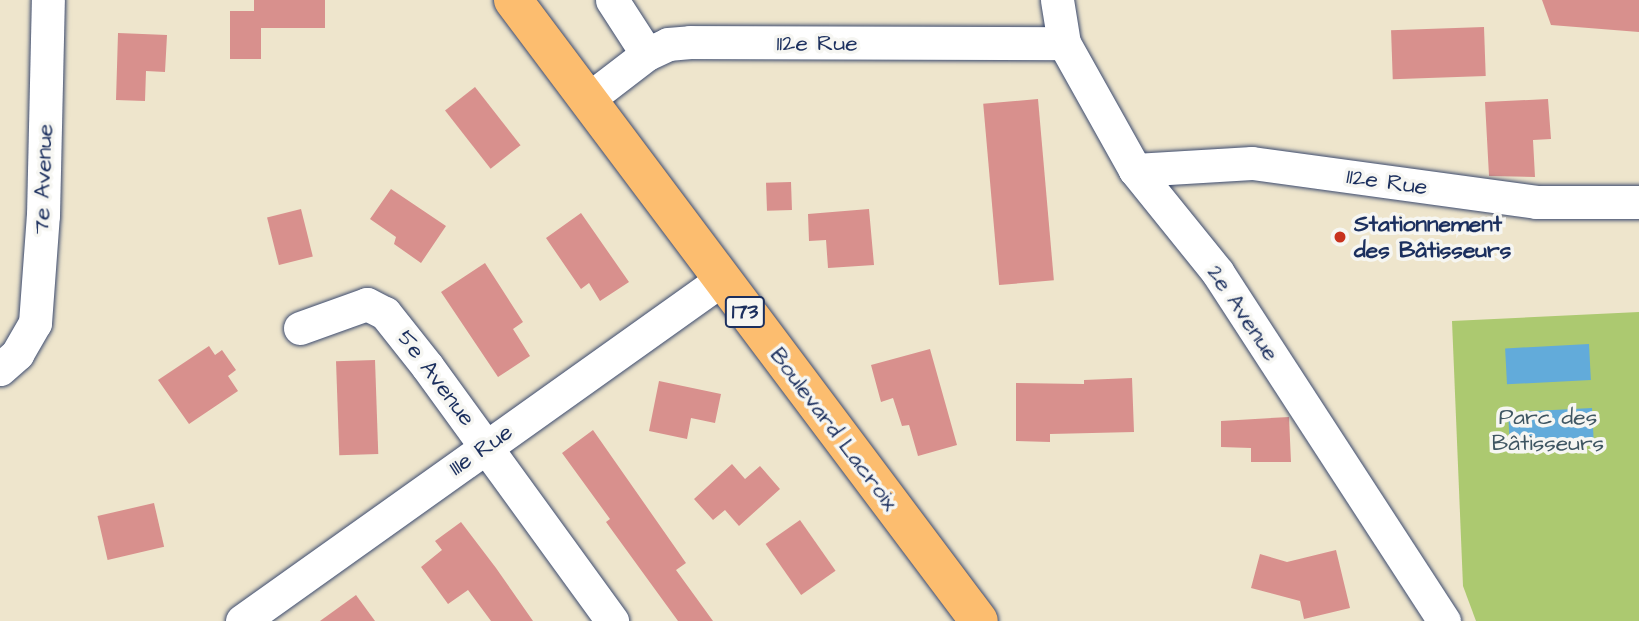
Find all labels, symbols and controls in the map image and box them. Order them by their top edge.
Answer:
street label: 112e Rue [776,29,858,57]
street label: 7e Avenue [27,123,59,235]
street label: 112e Rue [1345,163,1429,201]
place label: Stationnement des Bâtisseurs [1354,210,1511,264]
marker: Stationnement des Bâtisseurs [1332,229,1348,245]
street label: 2e Avenue [1201,260,1285,366]
road number: 173 [724,294,766,330]
street label: 5e Avenue [391,325,481,431]
street label: Boulevard Lacroix [764,342,904,516]
park label: Parc des Bâtisseurs [1492,403,1604,457]
street label: 111e Rue [444,418,518,482]

